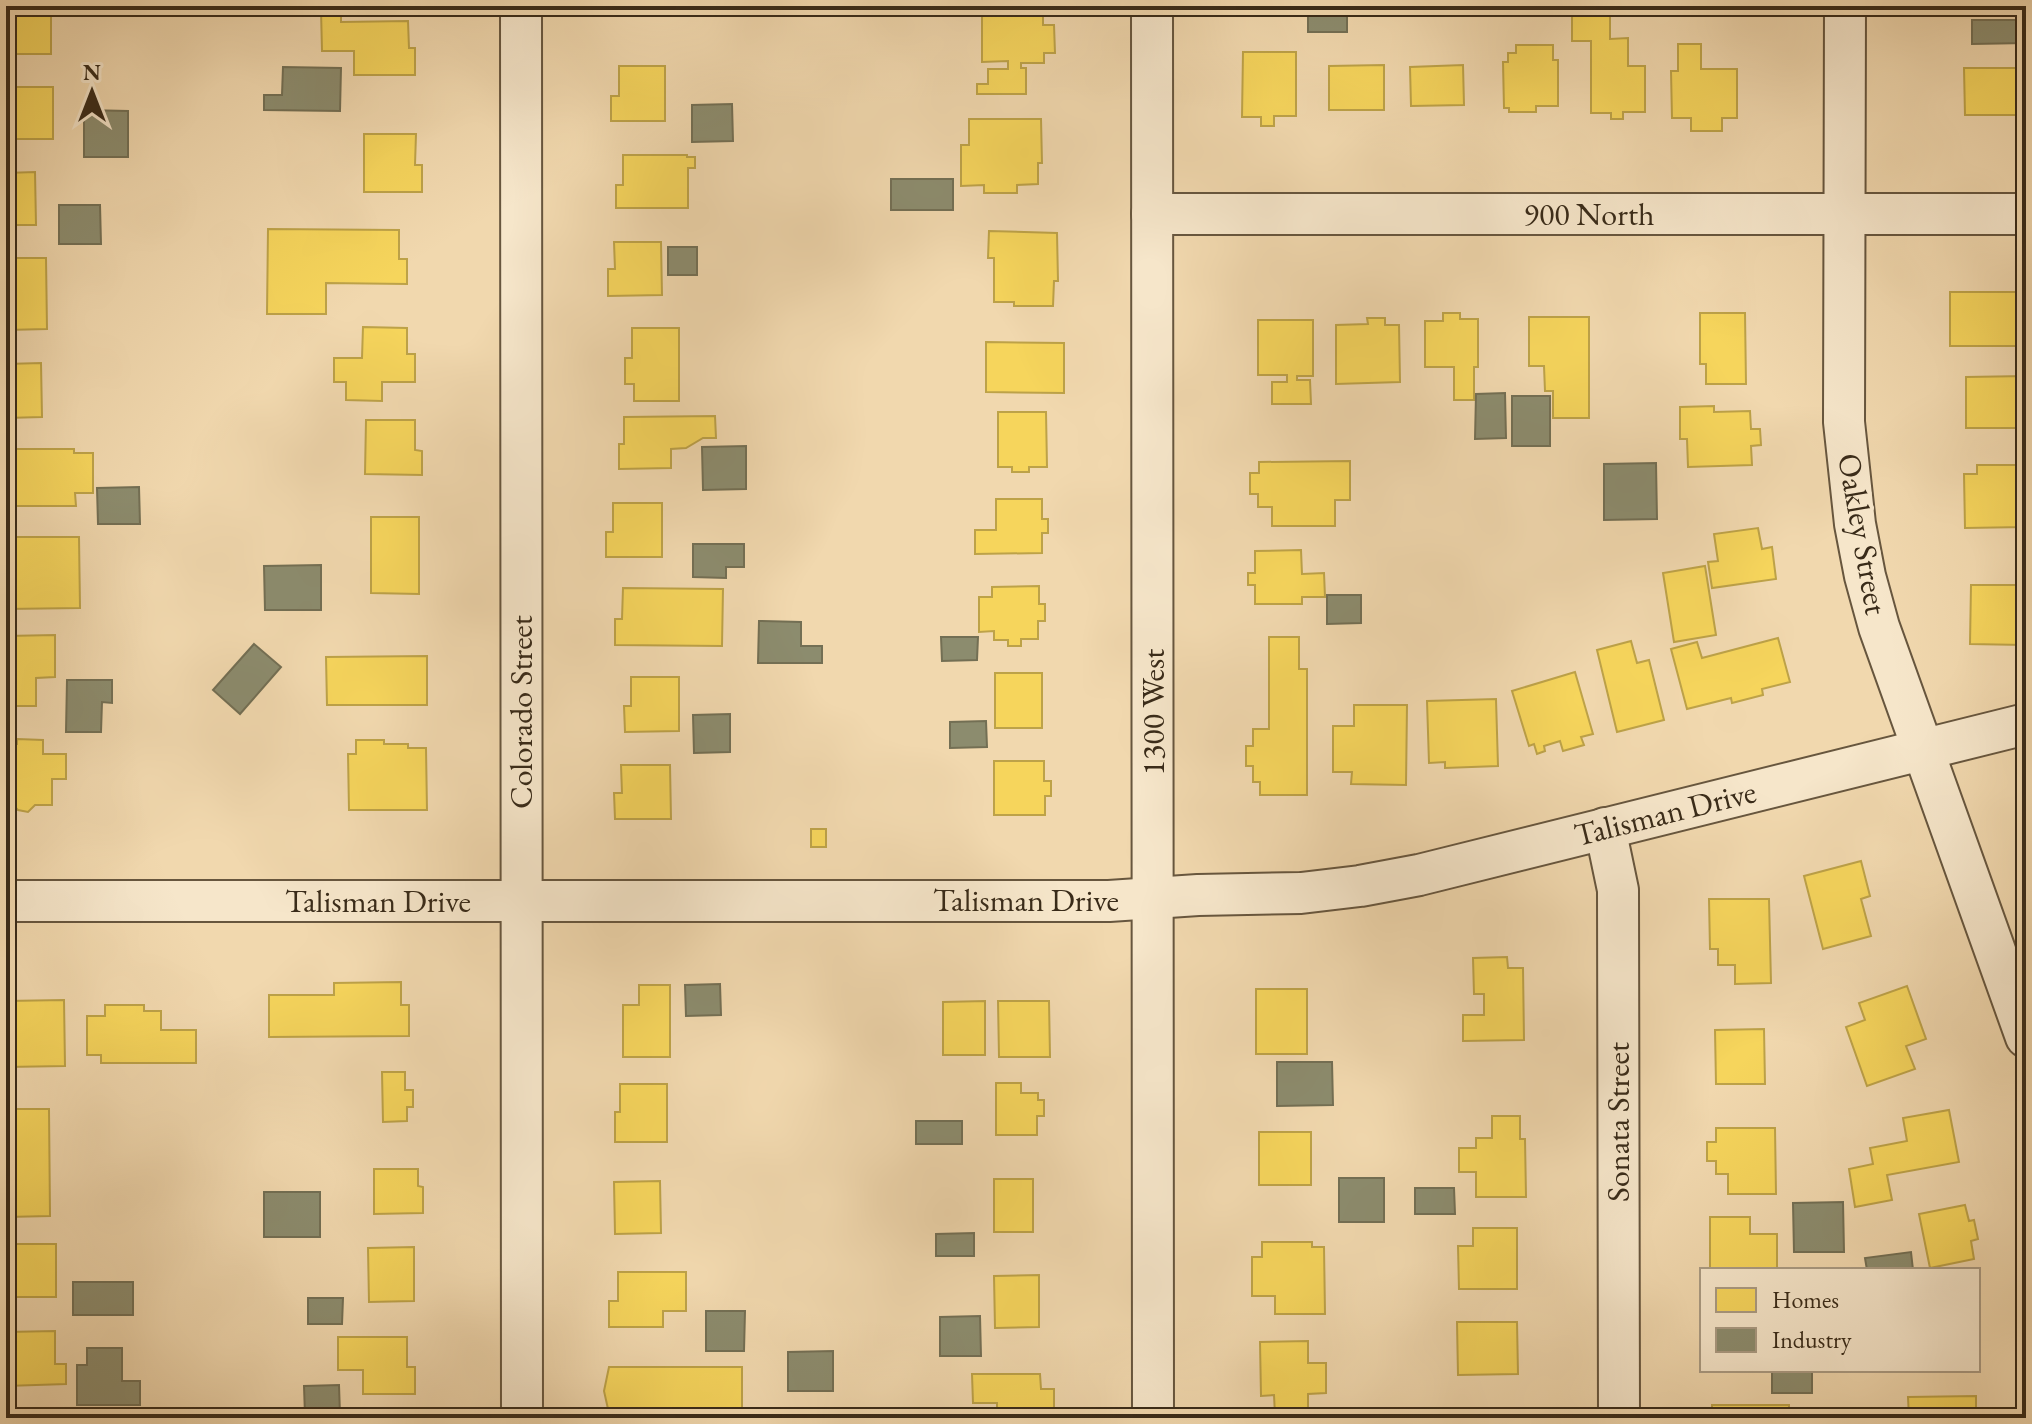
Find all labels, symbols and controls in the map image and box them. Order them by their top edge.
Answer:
north arrow [52,52,132,132]
text: N [83,58,101,87]
street label: 900 North [1524,193,1654,235]
street label: Oakley Street [1828,450,1898,618]
street label: Colorado Street [500,615,542,809]
street label: 1300 West [1132,649,1174,775]
street label: Talisman Drive [1570,770,1760,856]
street label: Talisman Drive [933,879,1119,921]
street label: Talisman Drive [285,880,471,922]
street label: Sonata Street [1597,1042,1639,1202]
legend [1700,1268,1980,1372]
text: Homes [1772,1284,1839,1315]
text: Industry [1772,1324,1852,1355]

